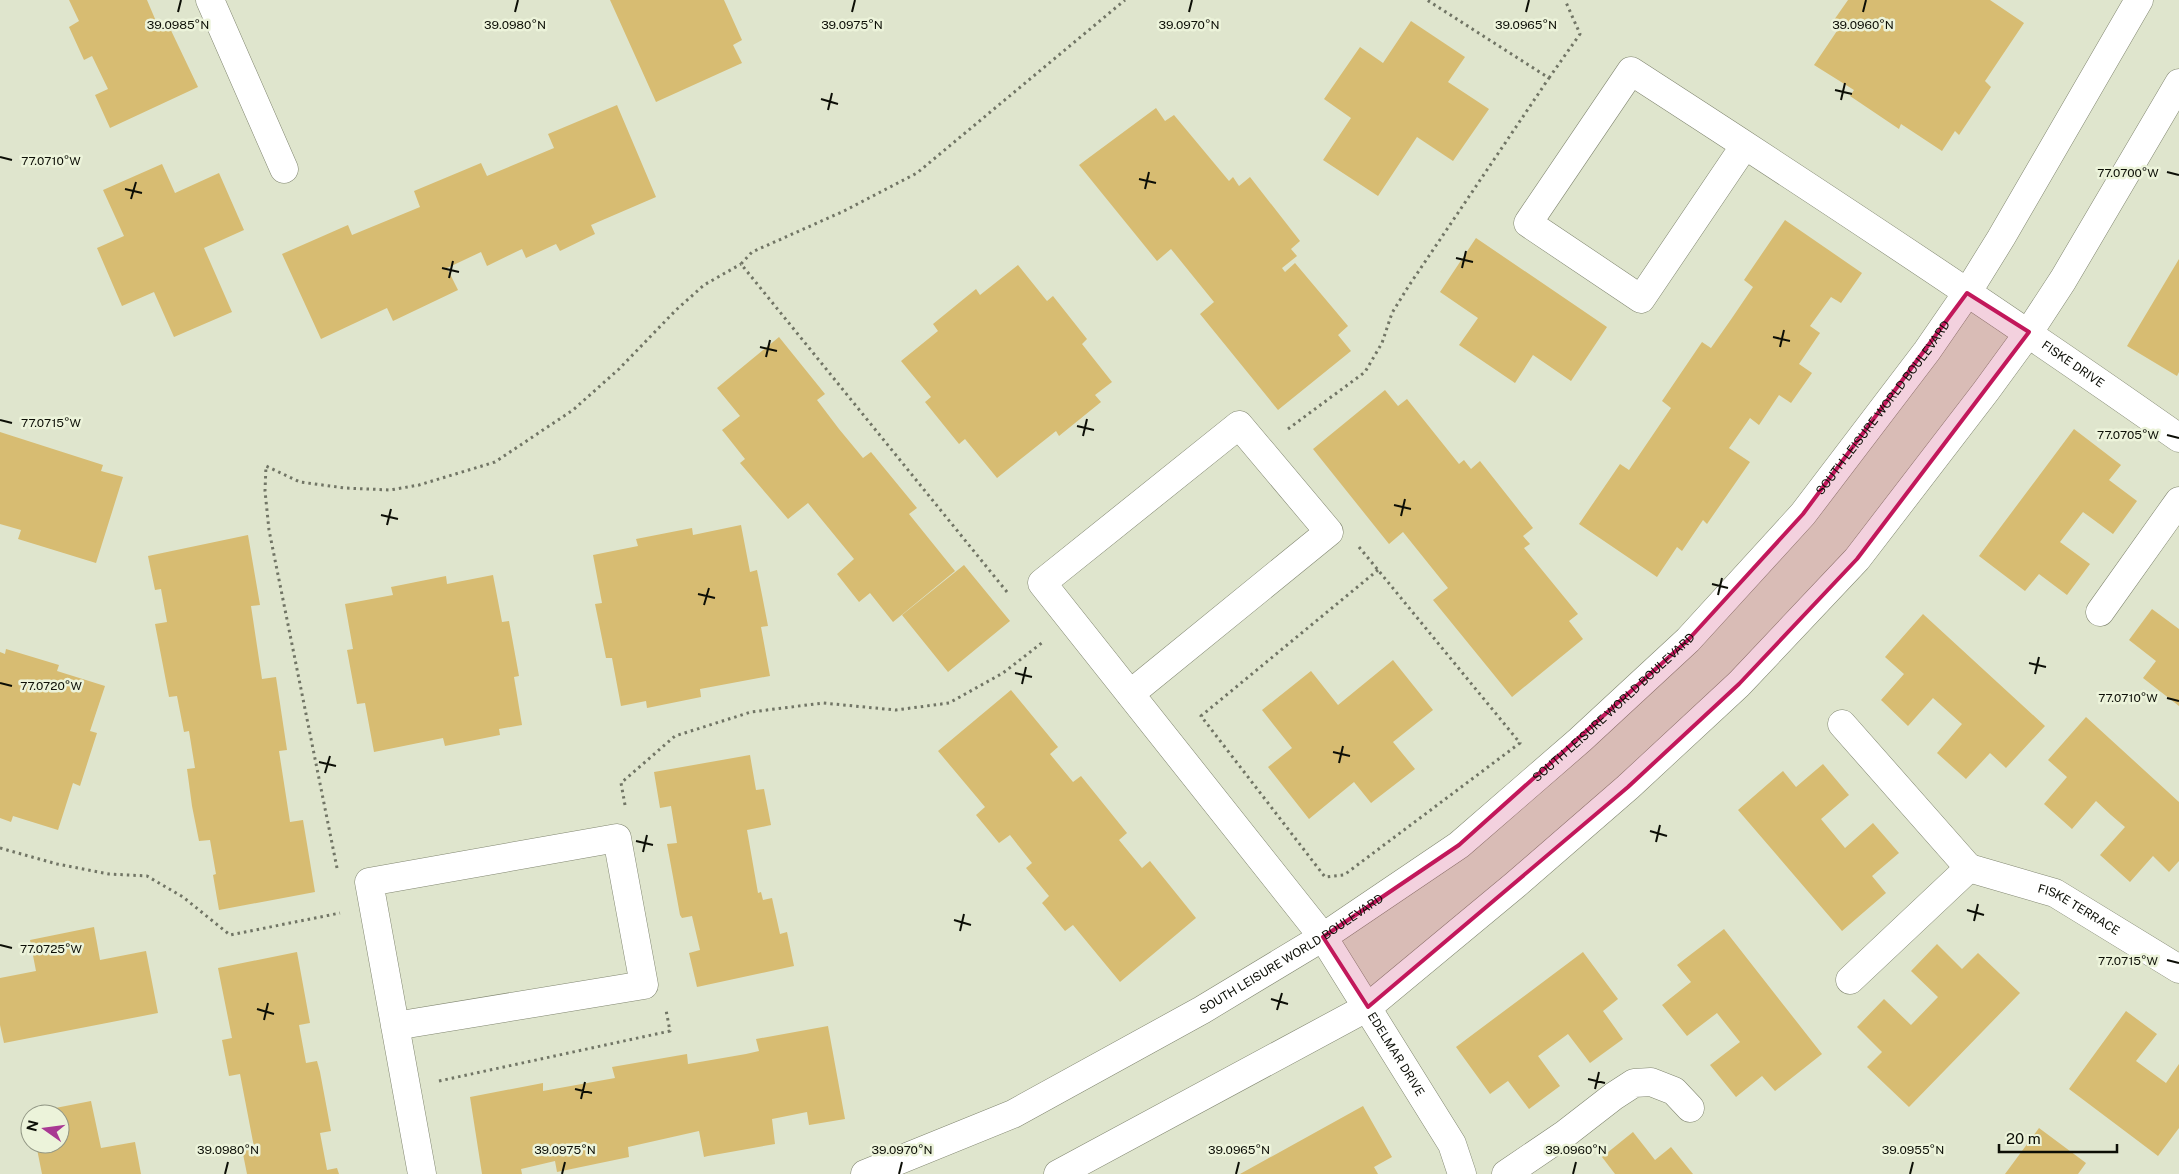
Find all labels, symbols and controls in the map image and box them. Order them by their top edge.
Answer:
text: 39.0985°N [147,18,209,32]
text: 39.0980°N [484,18,546,32]
text: 39.0975°N [821,18,883,32]
text: 39.0970°N [1158,18,1220,32]
text: 39.0965°N [1495,18,1557,32]
text: 39.0960°N [1832,18,1894,32]
text: 77.0710°W [21,154,81,168]
text: 77.0700°W [2097,166,2159,180]
street label: SOUTH LEISURE WORLD BOULEVARD [1813,318,1953,498]
street label: FISKE DRIVE [2039,338,2107,391]
text: 77.0715°W [21,416,82,430]
text: 77.0705°W [2097,428,2160,442]
street label: SOUTH LEISURE WORLD BOULEVARD [1530,630,1698,785]
text: 77.0720°W [20,679,82,693]
text: 77.0710°W [2098,691,2158,705]
street label: FISKE TERRACE [2036,881,2122,938]
street label: SOUTH LEISURE WORLD BOULEVARD [1197,891,1386,1017]
text: 77.0725°W [20,942,83,956]
text: 77.0715°W [2098,954,2159,968]
street label: EDELMAR DRIVE [1365,1010,1427,1099]
north arrow [20,1104,70,1154]
text: N [23,1119,41,1133]
scale bar [1999,1122,2116,1154]
text: 20 m [2006,1130,2041,1147]
text: 39.0980°N [197,1143,259,1157]
text: 39.0975°N [534,1143,596,1157]
text: 39.0970°N [871,1143,933,1157]
text: 39.0965°N [1208,1143,1270,1157]
text: 39.0960°N [1545,1143,1607,1157]
text: 39.0955°N [1882,1143,1944,1157]

